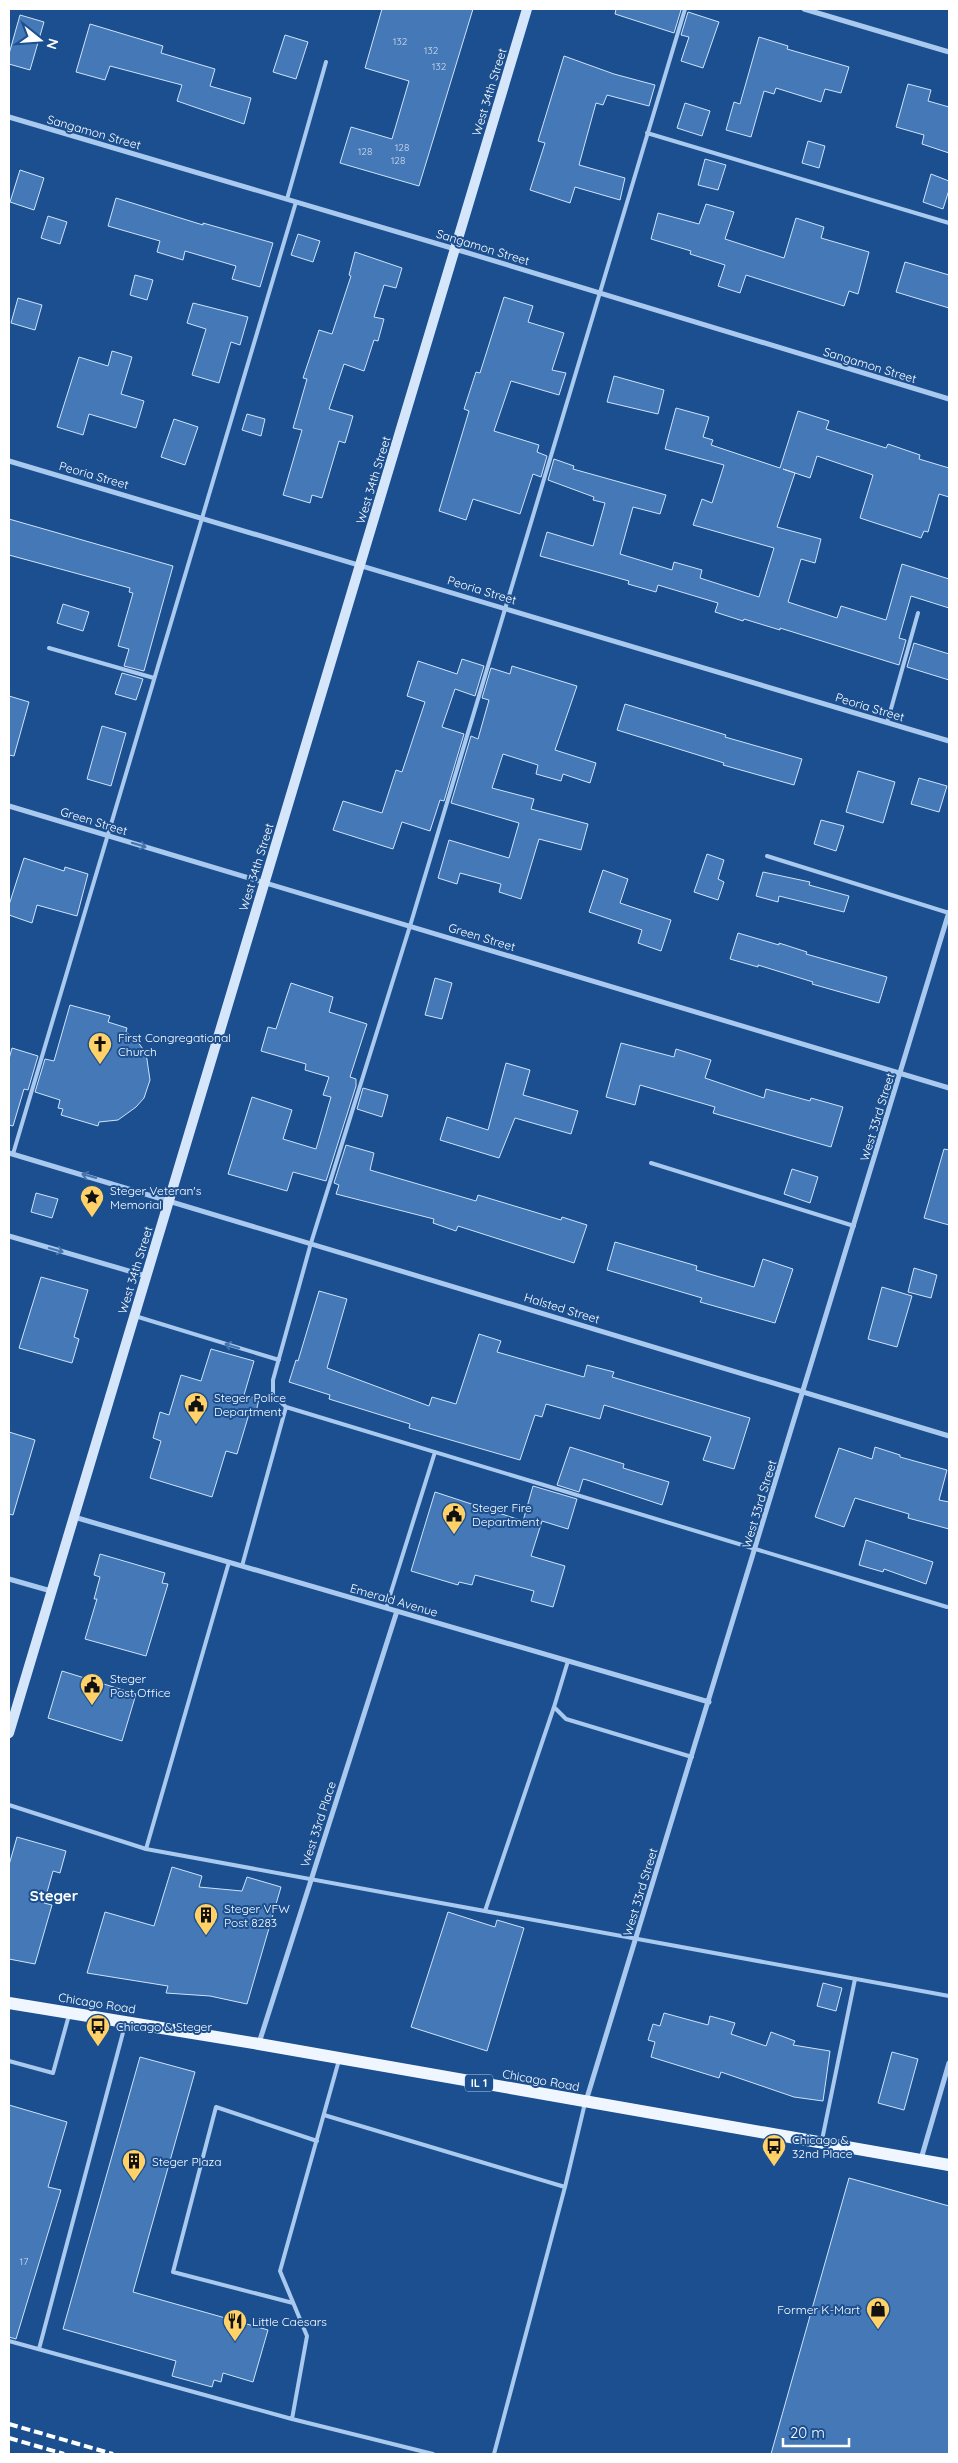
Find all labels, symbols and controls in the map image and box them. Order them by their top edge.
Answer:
north arrow [15,15,65,65]
house number: 132 [393,35,408,48]
text: N [42,36,63,51]
house number: 132 [424,44,439,57]
street label: West 34th Street [469,46,509,138]
house number: 132 [432,60,447,73]
street label: Sangamon Street [45,111,143,153]
house number: 128 [395,141,409,154]
house number: 128 [358,145,372,158]
house number: 128 [391,154,405,167]
street label: Sangamon Street [434,226,532,268]
street label: Sangamon Street [821,344,919,386]
street label: West 34th Street [353,434,393,526]
street label: Peoria Street [58,458,130,492]
street label: Peoria Street [446,572,518,608]
street label: Peoria Street [834,689,906,725]
street label: Green Street [59,804,129,838]
street label: West 34th Street [236,821,276,913]
one-way arrow [131,840,147,850]
street label: Green Street [447,920,517,954]
place label: First Congregational Church [118,1030,231,1059]
church icon: First Congregational Church [87,1031,113,1065]
street label: West 33rd Street [856,1071,898,1163]
one-way arrow [81,1171,97,1181]
place label: Steger Veteran's Memorial [110,1183,202,1212]
place icon: Steger Veteran's Memorial [79,1184,105,1218]
street label: West 34th Street [115,1224,155,1316]
one-way arrow [47,1245,63,1255]
street label: Halsted Street [522,1289,602,1327]
one-way arrow [225,1340,241,1350]
place label: Steger Police Department [214,1390,286,1419]
public building icon: Steger Police Department [183,1391,209,1425]
street label: West 33rd Street [738,1458,780,1550]
place label: Steger Fire Department [472,1500,539,1529]
public building icon: Steger Fire Department [441,1501,467,1535]
street label: Emerald Avenue [348,1580,440,1620]
place label: Steger Post Office [110,1671,171,1700]
public building icon: Steger Post Office [79,1672,105,1706]
street label: West 33rd Place [297,1779,339,1869]
street label: West 33rd Street [619,1846,661,1938]
district label: Steger [30,1886,79,1905]
place label: Steger VFW Post 8283 [224,1901,290,1930]
building icon: Steger VFW Post 8283 [193,1902,219,1936]
street label: Chicago Road [57,1989,137,2017]
bus stop icon: Chicago & Steger [85,2013,111,2047]
place label: Chicago & Steger [116,2019,212,2034]
street label: Chicago Road [501,2066,581,2094]
road number: IL 1 [465,2074,493,2092]
place label: Chicago & 32nd Place [792,2132,853,2161]
bus stop icon: Chicago & 32nd Place [761,2133,787,2167]
building icon: Steger Plaza [121,2148,147,2182]
place label: Steger Plaza [152,2154,222,2169]
house number: 17 [20,2255,28,2268]
shop icon: Former K-Mart [865,2296,891,2330]
place label: Former K-Mart [777,2302,860,2317]
restaurant icon: Little Caesars [222,2308,248,2342]
place label: Little Caesars [252,2314,327,2329]
scale bar [783,2416,849,2448]
text: 20 m [790,2423,825,2442]

